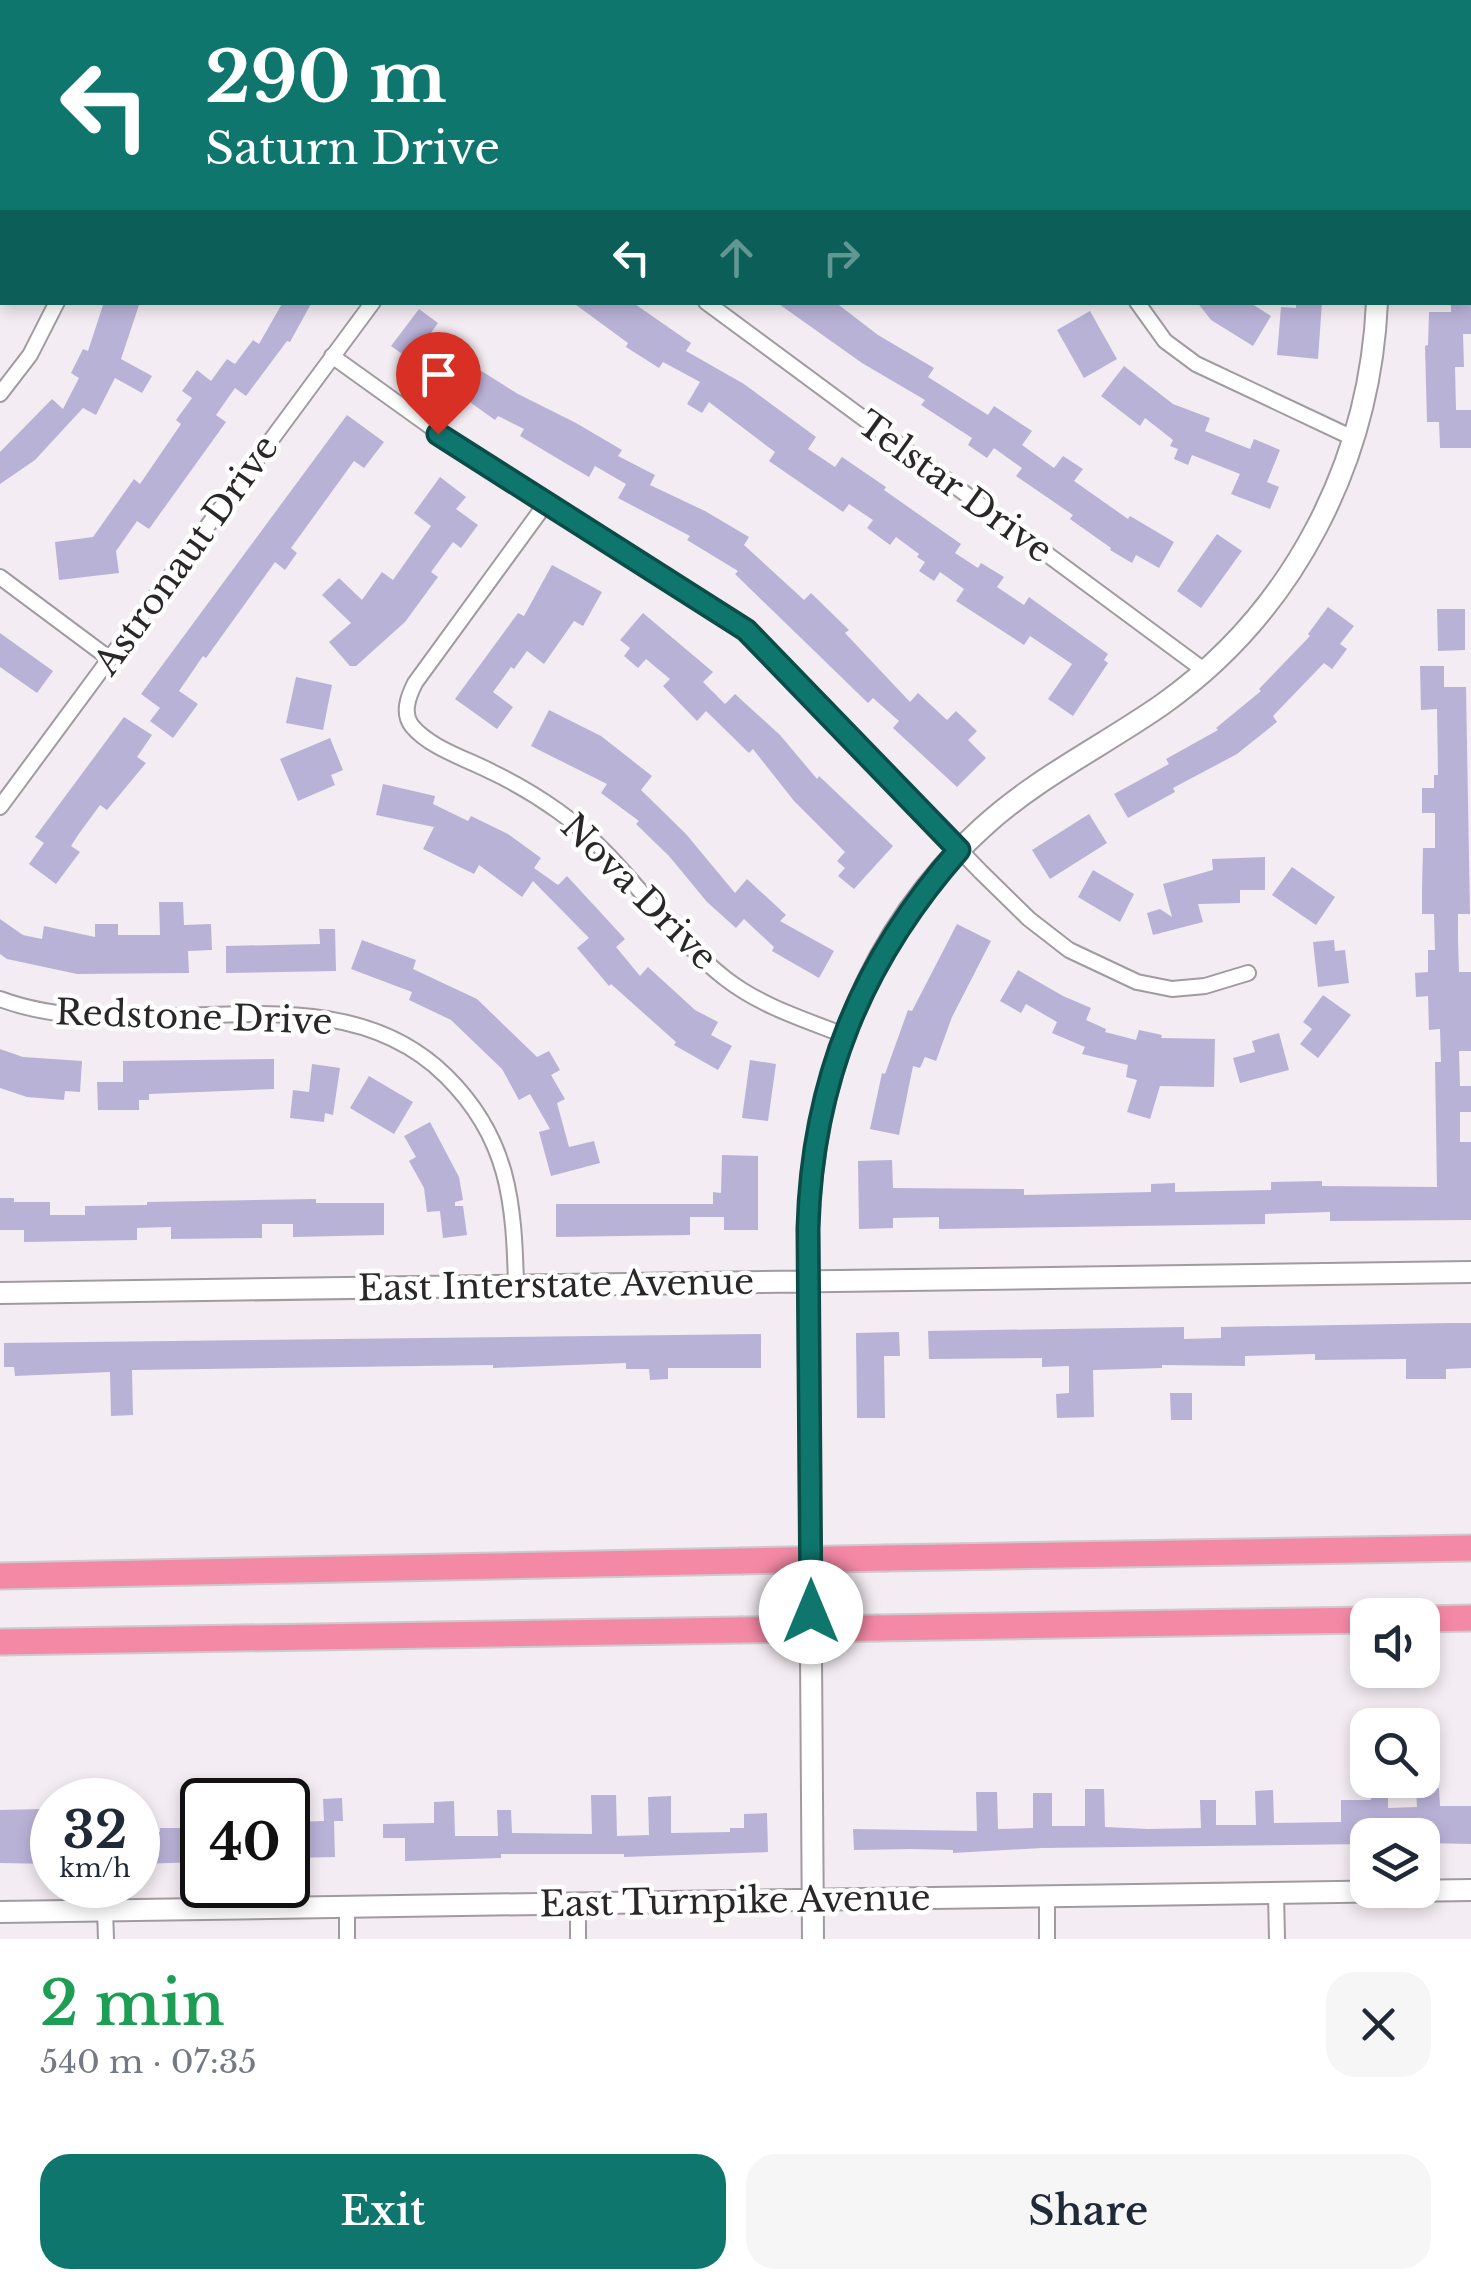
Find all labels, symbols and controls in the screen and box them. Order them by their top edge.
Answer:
text: 290 m [205,34,447,121]
icon: left [40,40,170,170]
text: Saturn Drive [205,120,500,176]
icon: left [604,230,659,285]
icon: ahead [709,230,764,285]
icon: right [814,230,869,285]
pin [396,332,481,435]
icon: arrive [411,347,466,402]
street label: Telstar Drive [850,402,1061,572]
street label: Astronaut Drive [84,427,287,684]
street label: Nova Drive [552,805,726,979]
street label: Redstone Drive [55,990,333,1043]
street label: East Interstate Avenue [357,1260,754,1309]
position arrow [759,1560,863,1664]
map controls [1350,1598,1440,1908]
button: sound [1350,1598,1440,1688]
button: search [1350,1708,1440,1798]
speed limit sign: 40 [180,1778,310,1908]
text: 32 [63,1799,127,1862]
button: layers [1350,1818,1440,1908]
text: km/h [60,1853,130,1884]
street label: East Turnpike Avenue [539,1876,931,1925]
text: 2 min [40,1967,225,2041]
button: close [1326,1972,1431,2077]
text: 540 m · 07:35 [40,2042,257,2082]
button: Exit [40,2154,726,2269]
button: Share [746,2154,1431,2269]

